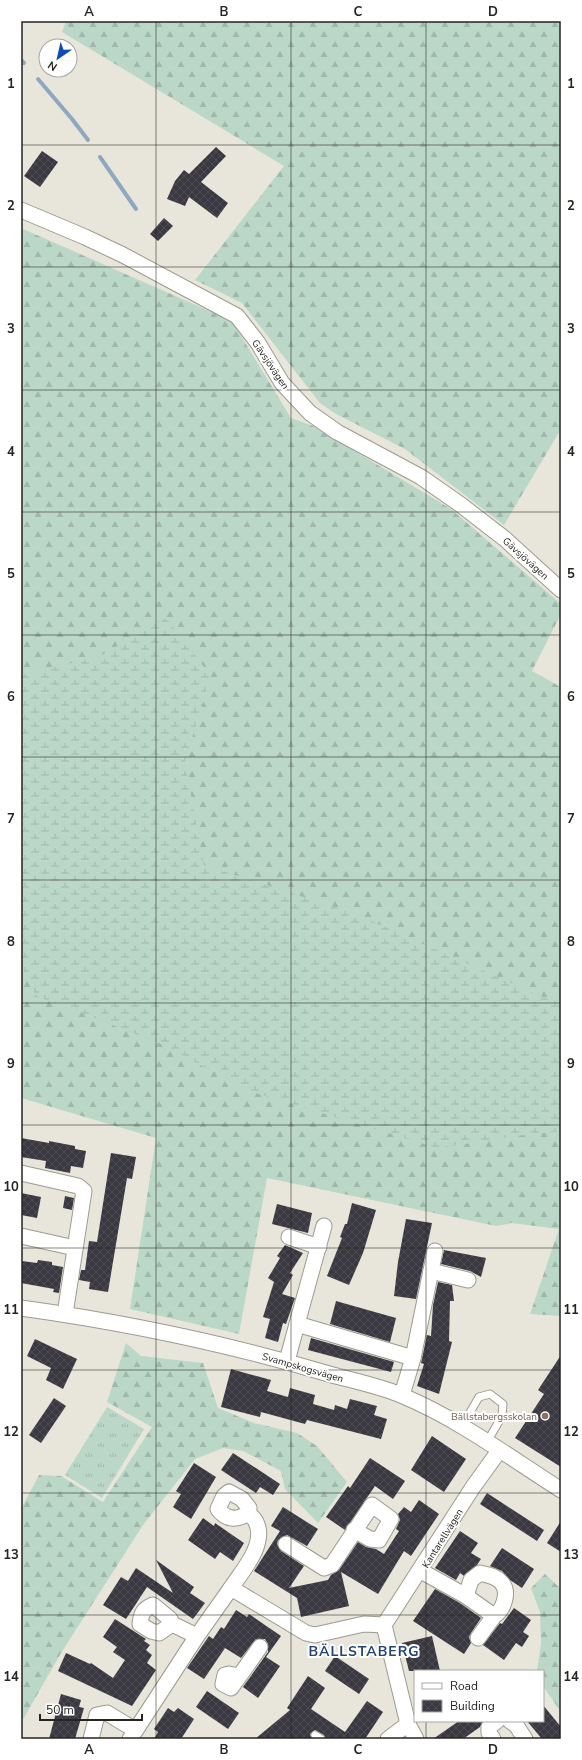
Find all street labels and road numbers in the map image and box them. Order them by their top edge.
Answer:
street label: Gävsjövägen [248,337,292,392]
street label: Gävsjövägen [499,534,551,583]
street label: Svampskogsvägen [260,1350,345,1386]
street label: Kantarellvägen [419,1506,467,1571]

